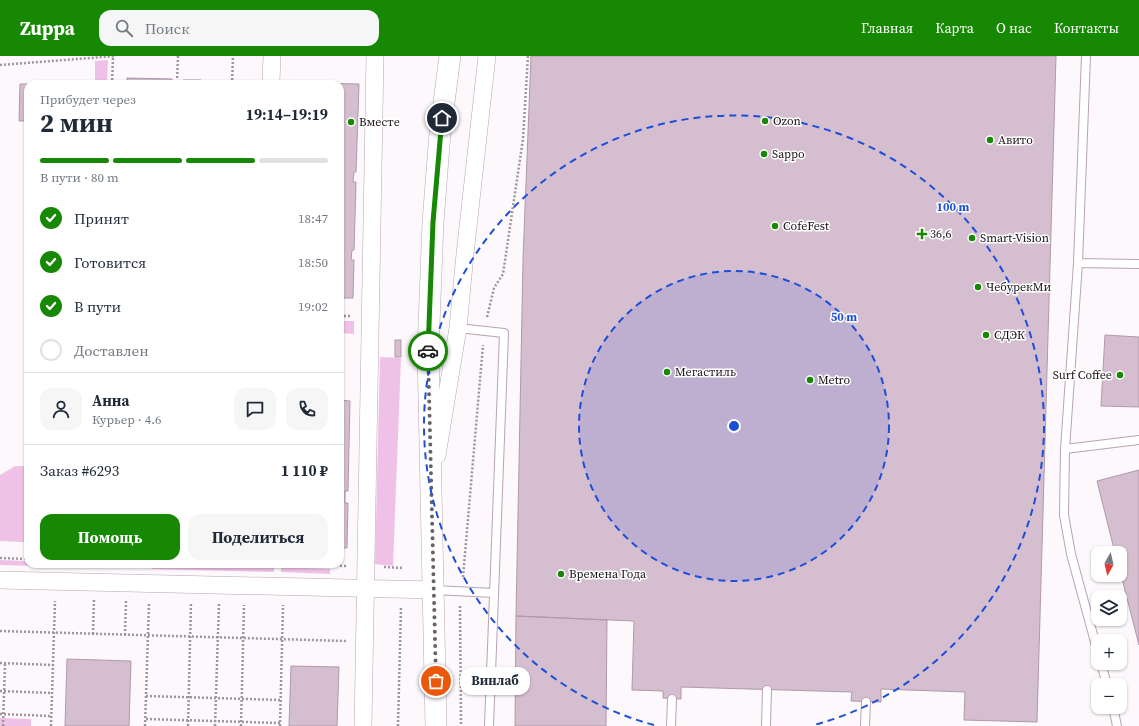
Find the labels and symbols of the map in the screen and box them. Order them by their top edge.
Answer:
pin [425,101,459,135]
place label: Ozon [773,113,801,129]
place label: Вместе [359,114,400,130]
marker: Ozon [760,116,770,126]
marker: Вместе [346,117,356,127]
place label: Авито [998,132,1033,148]
marker: Авито [985,135,995,145]
place label: Sappo [772,146,805,162]
marker: Sappo [759,149,769,159]
text: 100 m [937,199,970,215]
place label: CofeFest [783,218,829,234]
marker: CofeFest [770,221,780,231]
place label: 36,6 [930,226,952,242]
marker: 36,6 [917,229,927,239]
place label: Smart-Vision [980,230,1049,246]
marker: Smart-Vision [967,233,977,243]
place label: ЧебурекМи [986,279,1052,295]
marker: ЧебурекМи [973,282,983,292]
text: 50 m [831,309,857,325]
place label: СДЭК [994,327,1025,343]
marker: СДЭК [981,330,991,340]
courier [408,331,448,371]
place label: Мегастиль [675,364,736,380]
marker: Мегастиль [662,367,672,377]
place label: Surf Coffee [1053,367,1112,383]
marker: Surf Coffee [1115,370,1125,380]
place label: Metro [818,372,851,388]
marker: Metro [805,375,815,385]
centre of rings [727,419,741,433]
north arrow [1091,546,1127,582]
place label: Времена Года [569,566,647,582]
marker: Времена Года [556,569,566,579]
pin [419,664,453,698]
callout: Винлаб [460,667,530,695]

